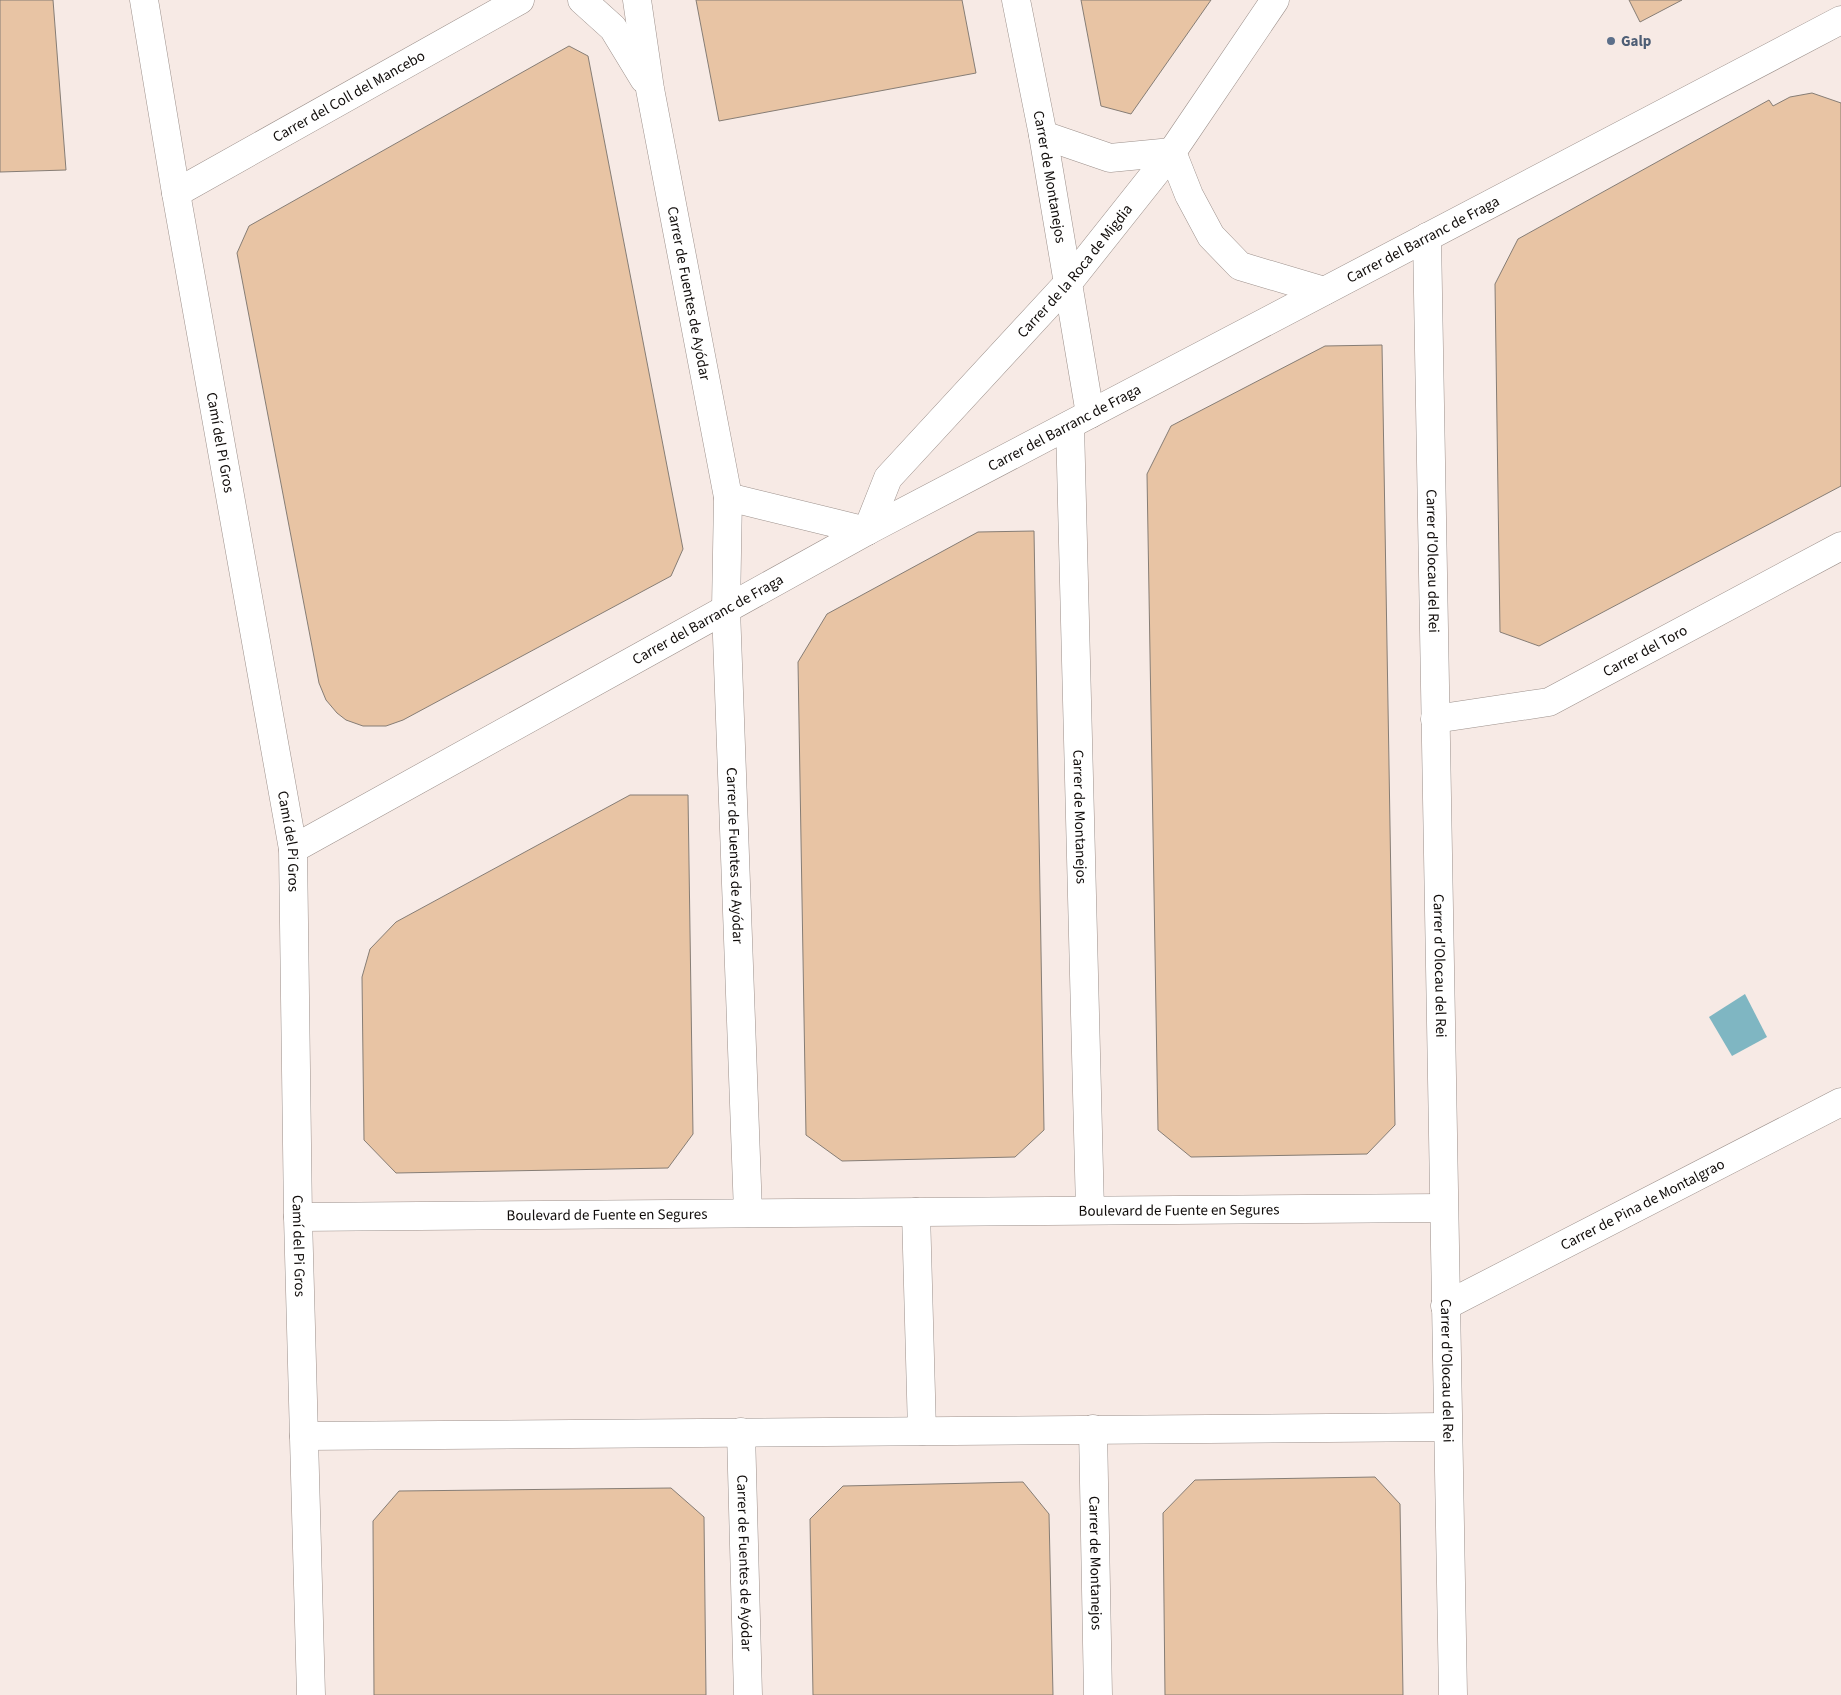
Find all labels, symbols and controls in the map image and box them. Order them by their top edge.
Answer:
place label: Galp [1621,31,1652,52]
marker: Galp [1605,35,1617,47]
street label: Carrer del Coll del Mancebo [269,45,429,148]
street label: Carrer de Montanejos [1027,109,1071,245]
street label: Carrer del Barranc de Fraga [1343,191,1503,289]
street label: Carrer de la Roca de Migdia [1012,200,1138,343]
street label: Carrer de Fuentes de Ayódar [662,205,716,383]
street label: Carrer del Barranc de Fraga [984,379,1145,477]
street label: Camí del Pi Gros [201,391,239,495]
street label: Carrer d'Olocau del Rei [1420,489,1444,633]
street label: Carrer del Barranc de Fraga [628,569,787,670]
street label: Carrer del Toro [1599,620,1691,682]
street label: Carrer de Montanejos [1067,749,1092,884]
street label: Carrer de Fuentes de Ayódar [721,767,748,945]
street label: Camí del Pi Gros [272,789,304,892]
street label: Carrer d'Olocau del Rei [1428,894,1451,1038]
street label: Carrer de Pina de Montalgrao [1557,1154,1728,1256]
street label: Camí del Pi Gros [287,1195,310,1297]
street label: Boulevard de Fuente en Segures [1078,1199,1280,1222]
street label: Boulevard de Fuente en Segures [506,1204,708,1226]
street label: Carrer d'Olocau del Rei [1435,1299,1458,1443]
street label: Carrer de Fuentes de Ayódar [731,1474,757,1652]
street label: Carrer de Montanejos [1083,1496,1107,1630]

